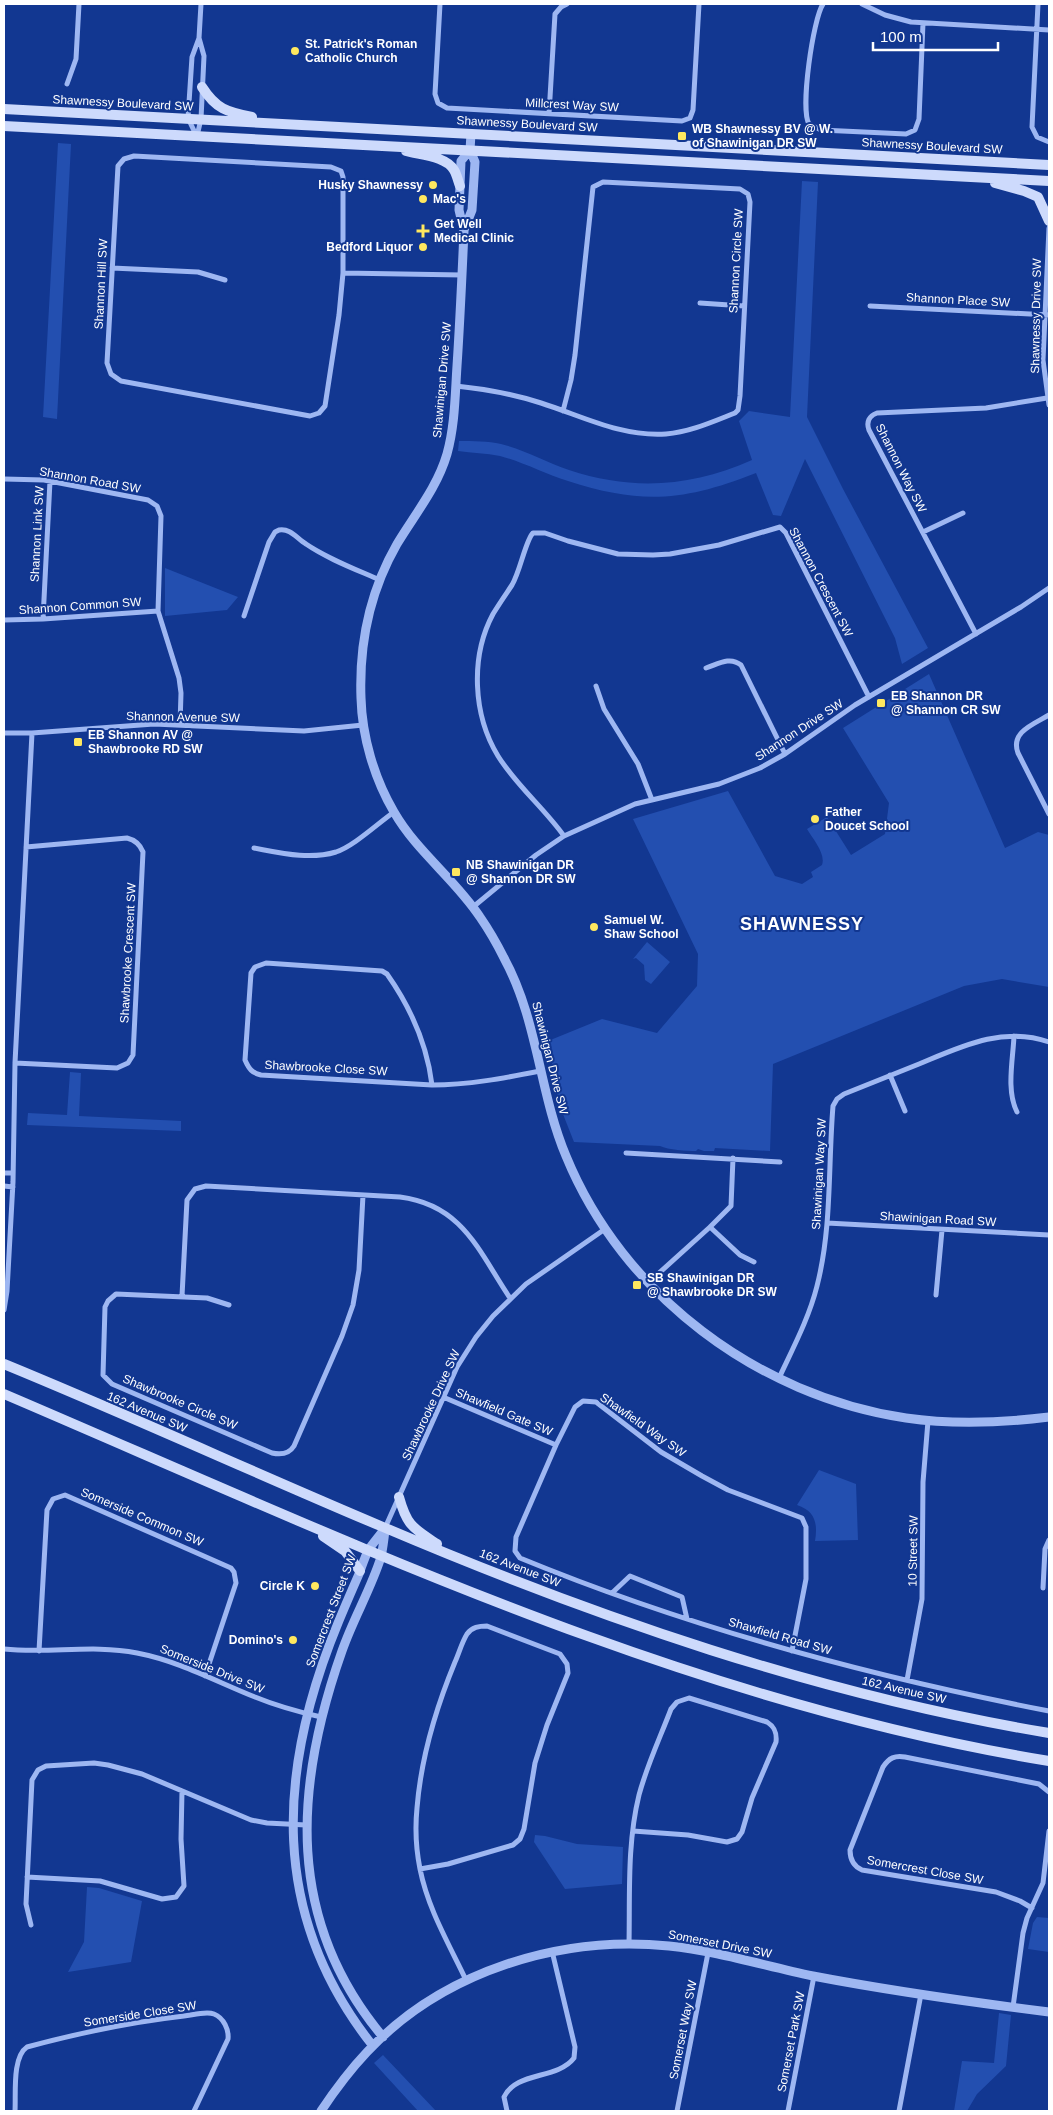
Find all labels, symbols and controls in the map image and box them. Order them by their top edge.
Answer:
scale bar [873,20,998,52]
text: 100 m [880,28,922,45]
place label: St. Patrick's Roman Catholic Church [305,37,417,65]
marker: St. Patrick's Roman Catholic Church [289,45,301,57]
street label: Shawnessy Boulevard SW [52,92,195,114]
street label: Millcrest Way SW [525,96,620,114]
street label: Shawnessy Boulevard SW [456,113,599,135]
place label: WB Shawnessy BV @ W. of Shawinigan DR SW [692,122,833,150]
marker: WB Shawnessy BV @ W. of Shawinigan DR SW [676,130,688,142]
street label: Shawnessy Boulevard SW [861,135,1004,157]
place label: Husky Shawnessy [318,178,423,192]
marker: Husky Shawnessy [427,179,439,191]
place label: Mac's [433,192,466,206]
marker: Mac's [417,193,429,205]
street label: Shannon Circle SW [726,208,746,314]
place label: Get Well Medical Clinic [434,217,514,245]
marker: Get Well Medical Clinic [416,224,430,238]
street label: Shannon Hill SW [92,238,110,330]
place label: Bedford Liquor [326,240,413,254]
marker: Bedford Liquor [417,241,429,253]
street label: Shawnessy Drive SW [1028,258,1044,374]
street label: Shannon Place SW [906,290,1011,310]
street label: Shawinigan Drive SW [430,321,454,438]
street label: Shannon Way SW [873,421,930,515]
street label: Shannon Road SW [38,464,142,496]
street label: Shannon Link SW [27,485,47,582]
street label: Shannon Crescent SW [786,525,856,640]
street label: Shannon Common SW [18,595,142,617]
place label: EB Shannon DR @ Shannon CR SW [891,689,1001,717]
street label: Shannon Drive SW [752,696,846,764]
marker: EB Shannon DR @ Shannon CR SW [875,697,887,709]
street label: Shannon Avenue SW [126,709,241,725]
place label: EB Shannon AV @ Shawbrooke RD SW [88,728,203,756]
marker: EB Shannon AV @ Shawbrooke RD SW [72,736,84,748]
place label: Father Doucet School [825,805,909,833]
marker: Father Doucet School [809,813,821,825]
place label: NB Shawinigan DR @ Shannon DR SW [466,858,576,886]
marker: NB Shawinigan DR @ Shannon DR SW [450,866,462,878]
street label: Shawbrooke Crescent SW [117,882,139,1024]
place label: Samuel W. Shaw School [604,913,679,941]
district label: SHAWNESSY [740,914,864,934]
marker: Samuel W. Shaw School [588,921,600,933]
street label: Shawinigan Drive SW [529,1000,571,1117]
street label: Shawbrooke Close SW [264,1058,389,1078]
street label: Shawinigan Way SW [809,1117,829,1230]
street label: Shawinigan Road SW [879,1209,997,1229]
place label: SB Shawinigan DR @ Shawbrooke DR SW [647,1271,777,1299]
marker: SB Shawinigan DR @ Shawbrooke DR SW [631,1279,643,1291]
street label: Shawbrooke Drive SW [399,1347,463,1463]
street label: Shawbrooke Circle SW [120,1371,240,1433]
street label: Shawfield Gate SW [453,1385,555,1439]
street label: 162 Avenue SW [105,1389,190,1435]
street label: Shawfield Way SW [597,1390,689,1460]
street label: Somerside Common SW [78,1485,206,1549]
street label: 10 Street SW [905,1515,921,1587]
street label: 162 Avenue SW [477,1546,563,1590]
street label: Somercrest Street SW [303,1552,359,1669]
place label: Circle K [260,1579,305,1593]
marker: Circle K [309,1580,321,1592]
street label: Shawfield Road SW [727,1615,834,1658]
place label: Domino's [229,1633,283,1647]
marker: Domino's [287,1634,299,1646]
street label: Somerside Drive SW [158,1642,267,1697]
street label: 162 Avenue SW [861,1674,948,1707]
street label: Somercrest Close SW [866,1853,985,1887]
street label: Somerset Drive SW [667,1927,774,1961]
street label: Somerset Way SW [667,1978,700,2081]
street label: Somerset Park SW [774,1990,808,2093]
street label: Somerside Close SW [83,1998,198,2030]

